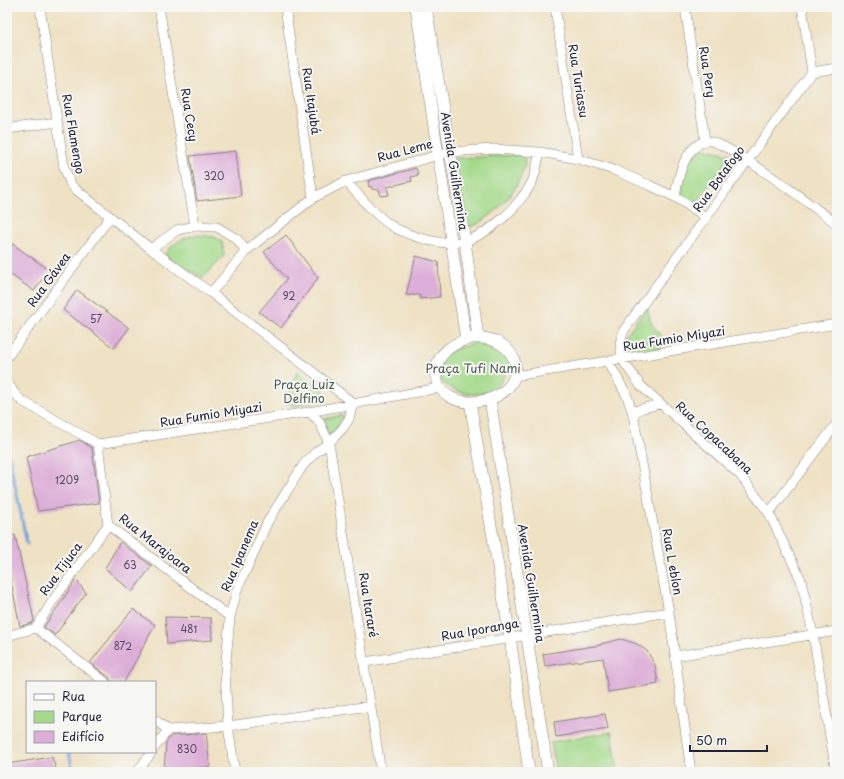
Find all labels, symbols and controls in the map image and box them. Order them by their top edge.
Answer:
street label: Rua Turiassu [564,43,594,119]
street label: Rua Pery [695,45,721,99]
street label: Rua Itajubá [298,66,326,136]
street label: Rua Cecy [177,87,203,143]
street label: Rua Flamengo [58,92,90,176]
street label: Avenida Guilhermina [437,110,473,232]
street label: Rua Leme [375,134,435,166]
street label: Rua Botafogo [688,141,749,215]
house number: 320 [204,168,224,183]
street label: Rua Gávea [22,248,74,310]
house number: 92 [283,288,295,303]
house number: 57 [90,311,102,326]
street label: Rua Fumio Miyazi [621,321,726,355]
park label: Praça Tufi Nami [425,359,521,377]
park label: Praça Luiz Delfino [274,375,335,407]
street label: Rua Fumio Miyazi [158,397,263,431]
street label: Rua Copacabana [672,397,758,478]
house number: 1209 [55,472,79,487]
street label: Rua Marajoara [115,509,196,578]
street label: Rua Ipanema [216,516,263,594]
street label: Avenida Guilhermina [514,522,550,644]
street label: Rua L eblon [658,527,688,597]
street label: Rua Tijuca [35,537,86,599]
house number: 63 [123,557,137,572]
street label: Rua Itararé [355,571,383,639]
street label: Rua Iporanga [440,613,521,645]
house number: 481 [181,621,197,636]
house number: 872 [114,638,132,653]
legend [26,681,156,753]
text: Rua [62,687,86,705]
text: Parque [62,707,102,725]
text: Edifício [62,727,104,745]
scale bar [690,727,767,753]
text: 50 m [696,731,727,749]
house number: 830 [177,741,197,756]

